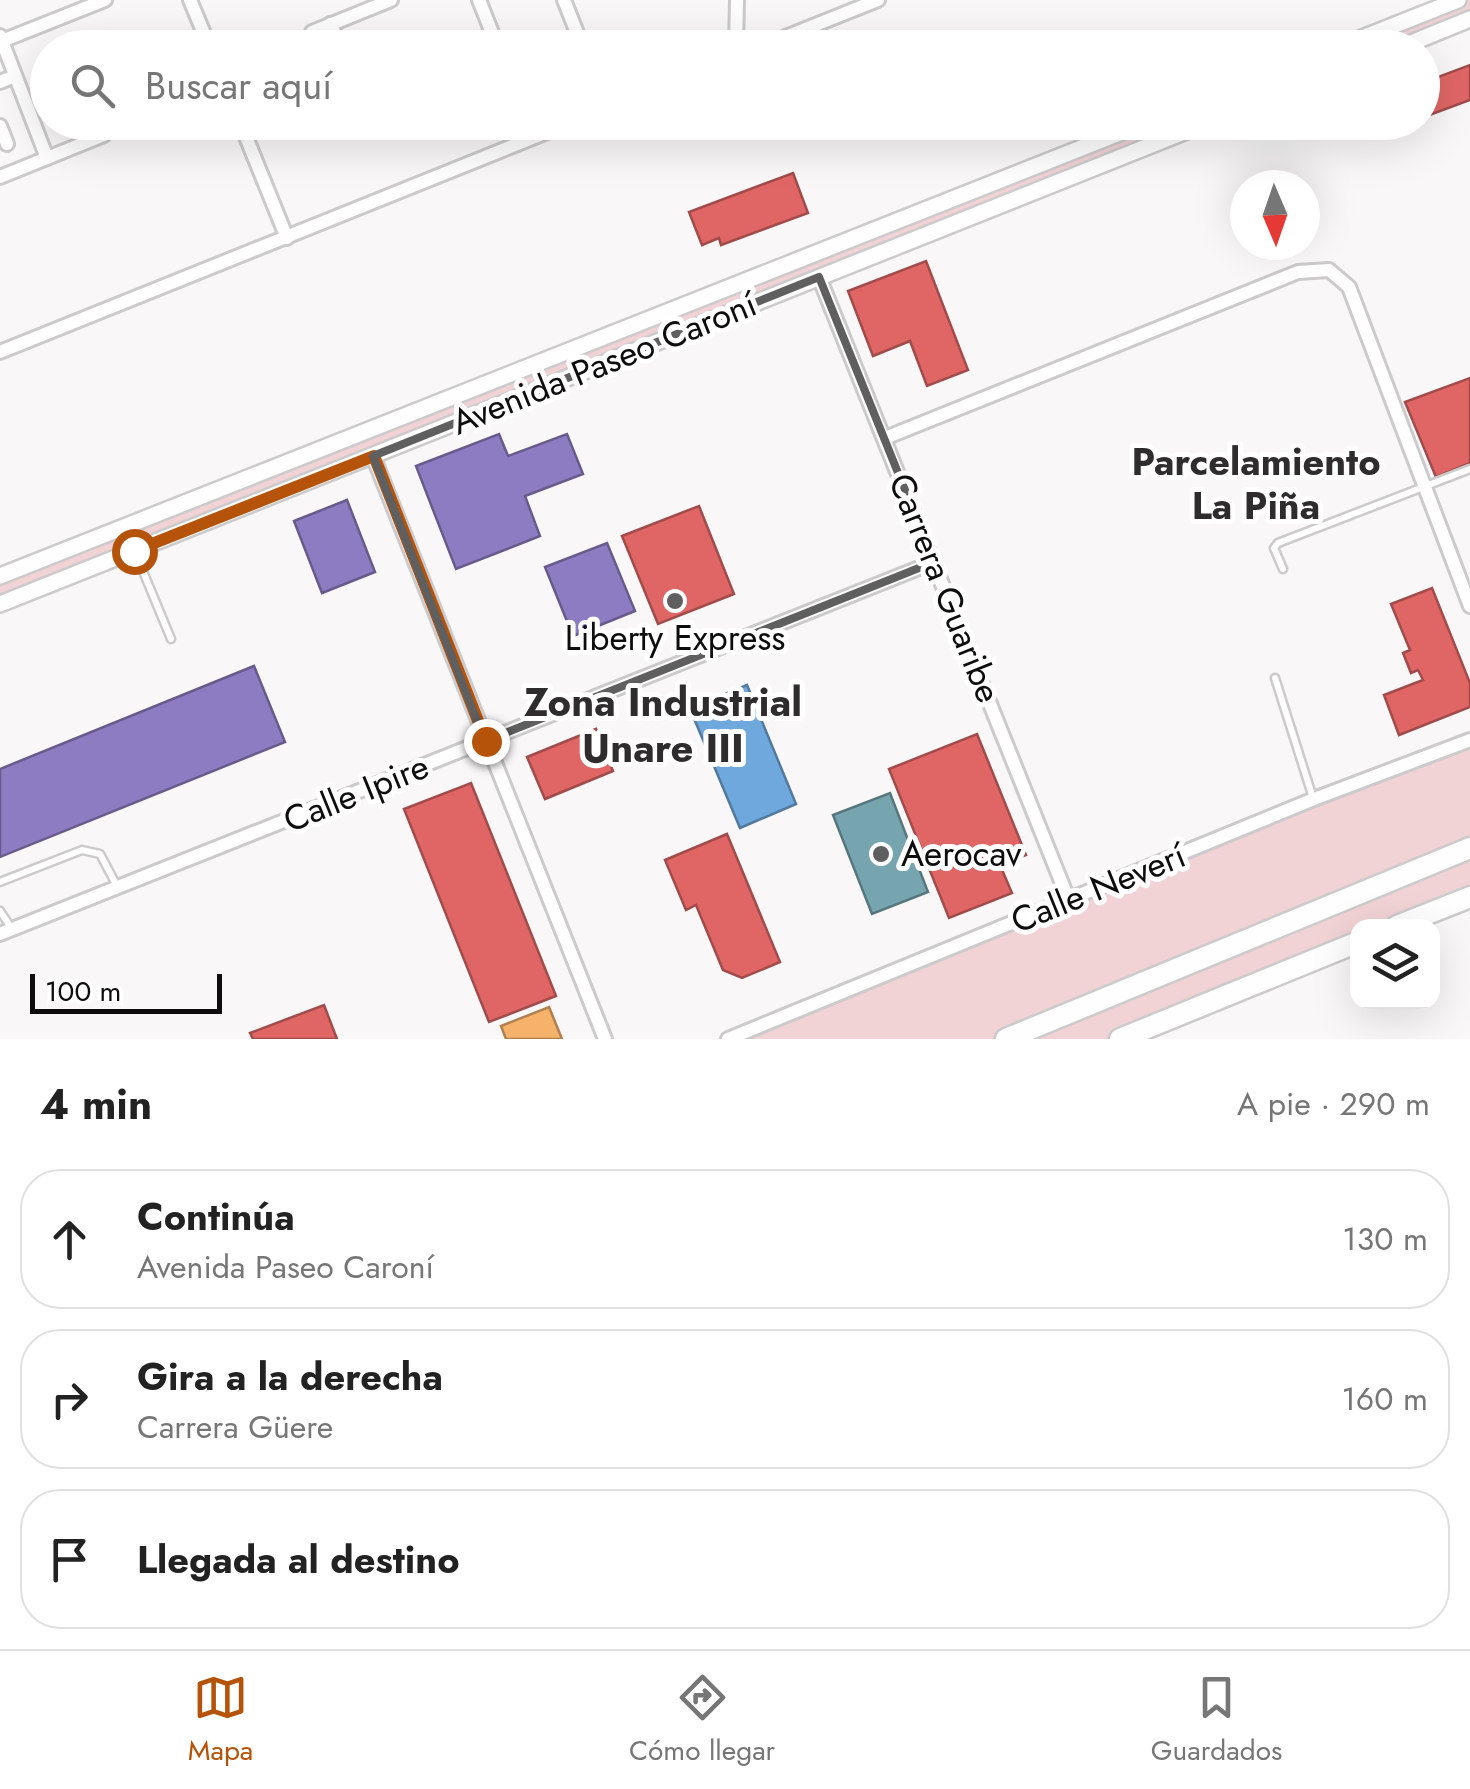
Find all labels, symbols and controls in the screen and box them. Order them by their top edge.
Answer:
search box [30,30,1440,140]
icon: search [65,58,120,113]
text: Buscar aquí [145,58,332,113]
north arrow [1230,170,1320,260]
street label: Avenida Paseo Caroní [444,278,766,447]
district label: Parcelamiento La Piña [1131,434,1381,533]
street label: Carrera Guaribe [876,466,1014,710]
route start [112,529,158,575]
marker: Liberty Express [664,590,686,612]
place label: Liberty Express [565,613,785,663]
district label: Zona Industrial Unare III [524,673,802,777]
route end [464,719,510,765]
street label: Calle Ipire [276,741,436,845]
place label: Aerocav [901,829,1022,879]
street label: Calle Neverí [1003,830,1194,946]
marker: Aerocav [870,843,892,865]
map controls [1350,919,1440,1009]
button: layers [1350,919,1440,1009]
scale bar [30,969,222,1014]
text: 100 m [45,971,121,1012]
text: 4 min [40,1074,152,1135]
text: A pie · 290 m [1237,1081,1430,1127]
text: Continúa [137,1189,295,1244]
icon: ahead [42,1212,97,1267]
text: 130 m [1342,1216,1428,1262]
text: Avenida Paseo Caroní [137,1244,434,1290]
text: Gira a la derecha [137,1349,443,1404]
icon: right [42,1372,97,1427]
text: 160 m [1341,1376,1428,1422]
text: Carrera Güere [137,1404,333,1450]
icon: arrive [42,1532,97,1587]
text: Llegada al destino [137,1532,460,1587]
tab: Mapa [188,1670,253,1771]
tab: Cómo llegar [629,1670,775,1771]
tab: Guardados [1151,1670,1282,1771]

